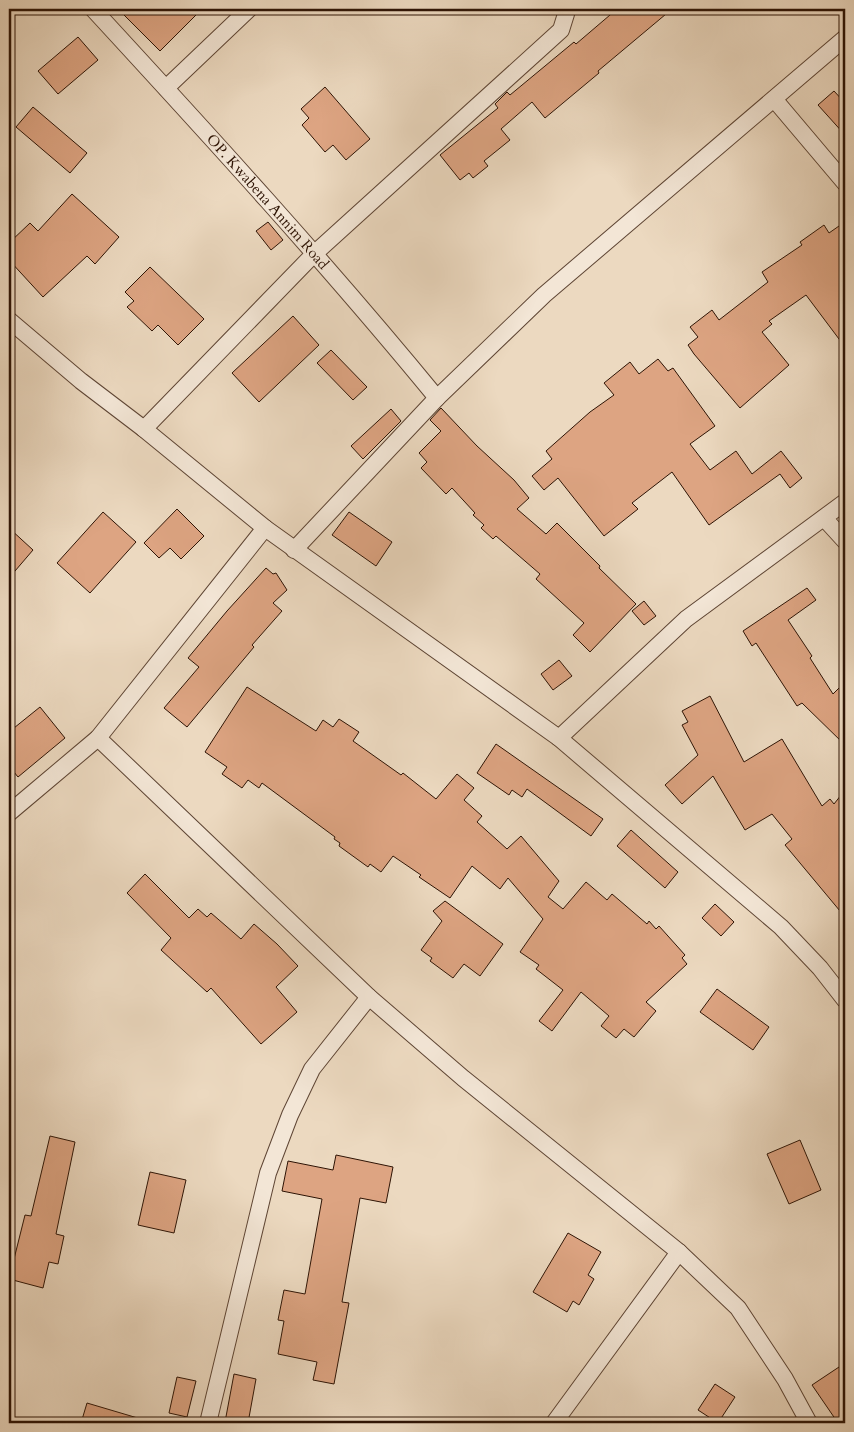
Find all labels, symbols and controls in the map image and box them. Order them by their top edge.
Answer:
street label: OP. Kwabena Annim Road [202,130,333,273]

